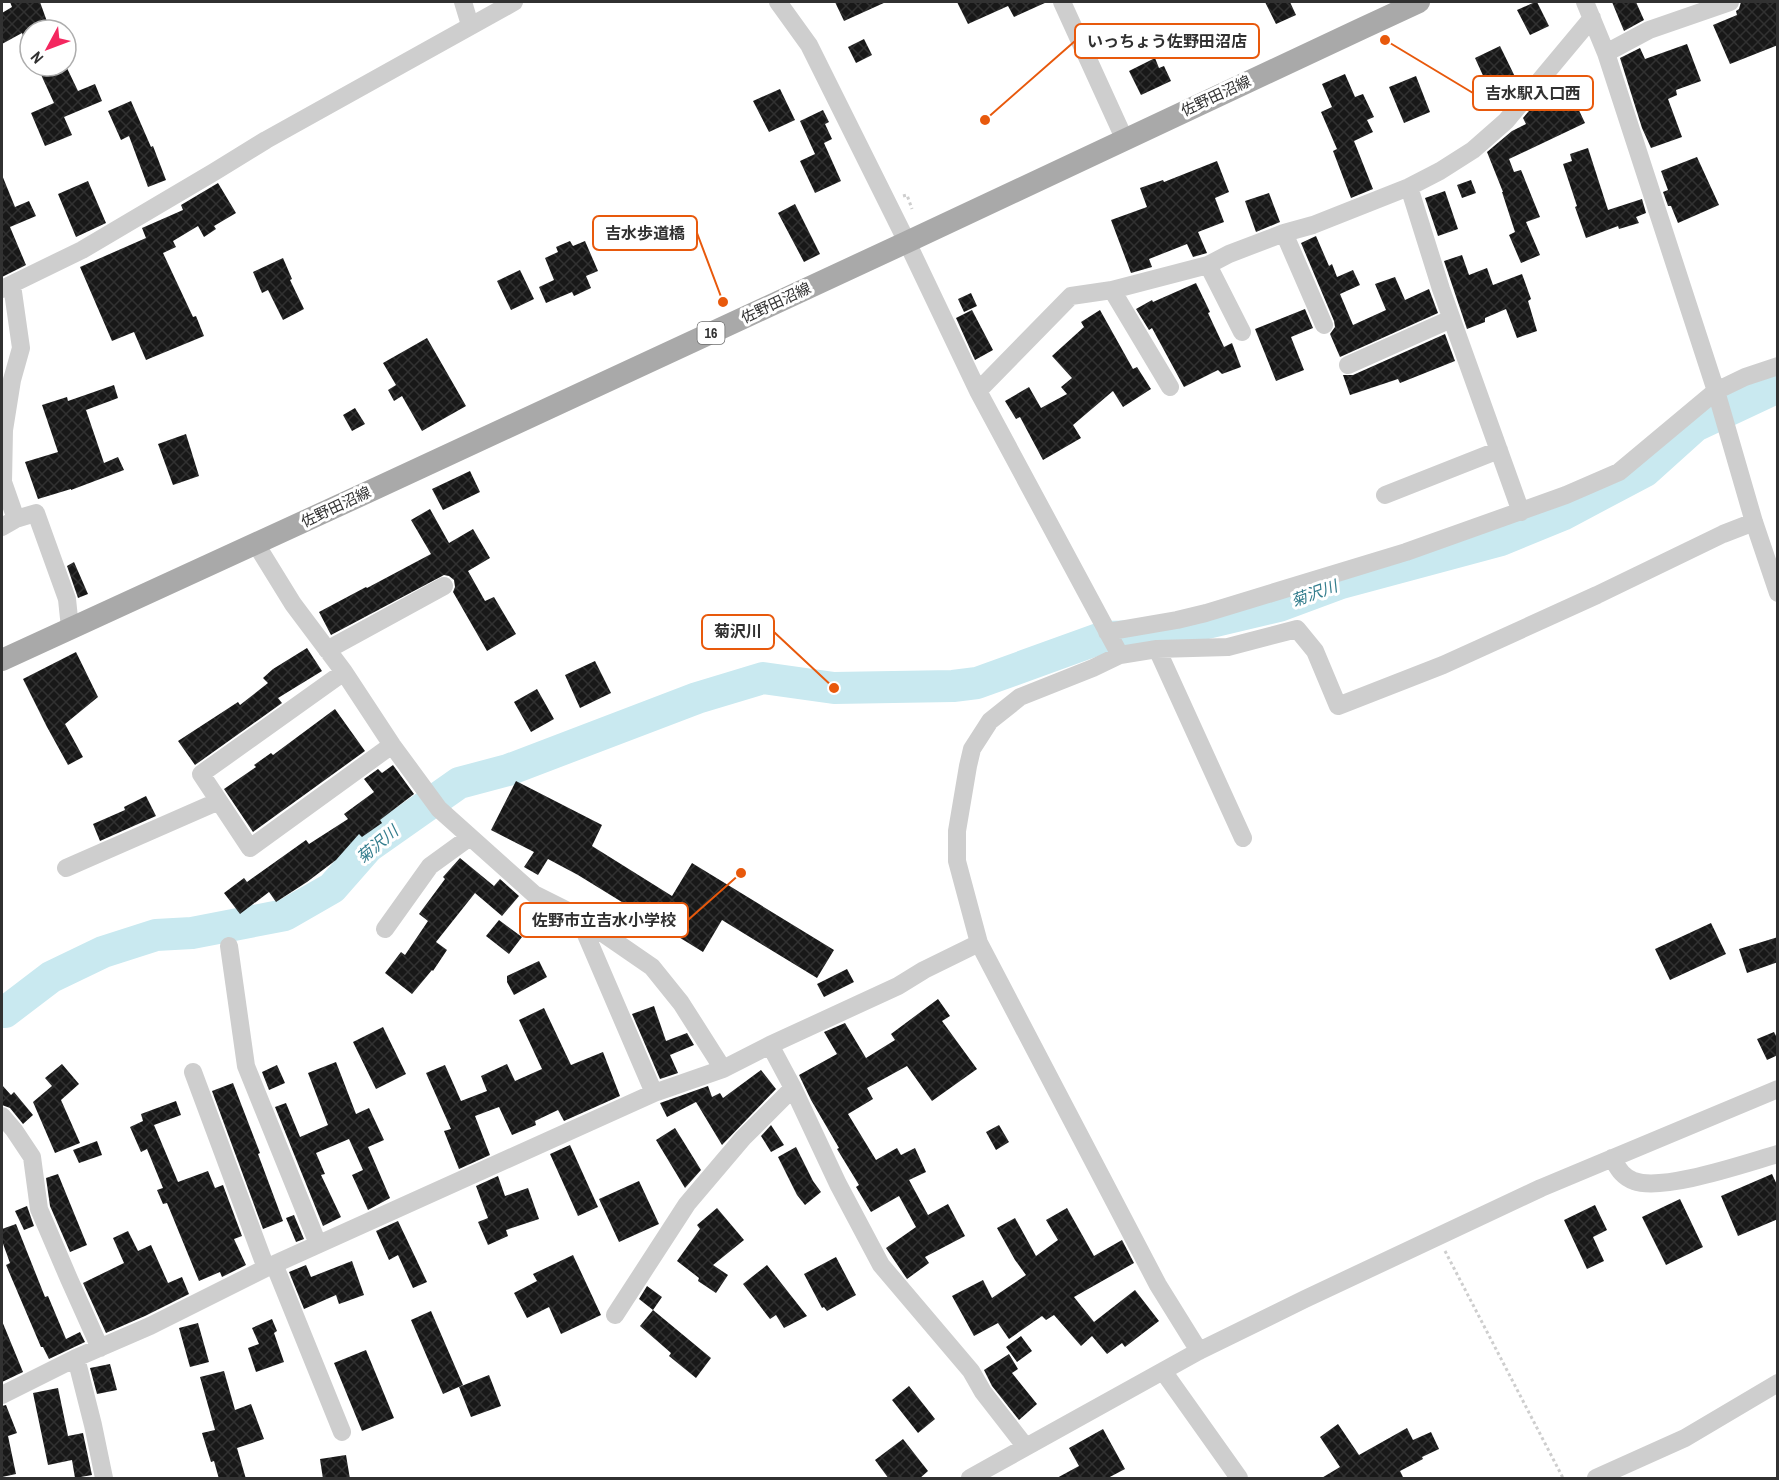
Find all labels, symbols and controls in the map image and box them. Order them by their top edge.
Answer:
north arrow [18,18,78,78]
callout: いっちょう佐野田沼店 [1075,24,1259,58]
text: いっちょう佐野田沼店 [1087,30,1247,52]
text: N [25,47,48,69]
street label: 佐野田沼線 [1177,70,1254,121]
callout: 吉水駅入口西 [1473,76,1593,110]
text: 吉水駅入口西 [1485,82,1581,104]
callout: 吉水歩道橋 [593,216,697,250]
text: 吉水歩道橋 [605,222,685,244]
street label: 佐野田沼線 [737,277,814,328]
road number: 16 [698,322,724,344]
street label: 佐野田沼線 [297,481,374,532]
water label: 菊沢川 [1288,574,1342,612]
callout: 菊沢川 [702,615,774,649]
text: 菊沢川 [714,620,762,642]
water label: 菊沢川 [352,819,404,868]
callout: 佐野市立吉水小学校 [520,903,688,937]
text: 佐野市立吉水小学校 [531,909,676,931]

